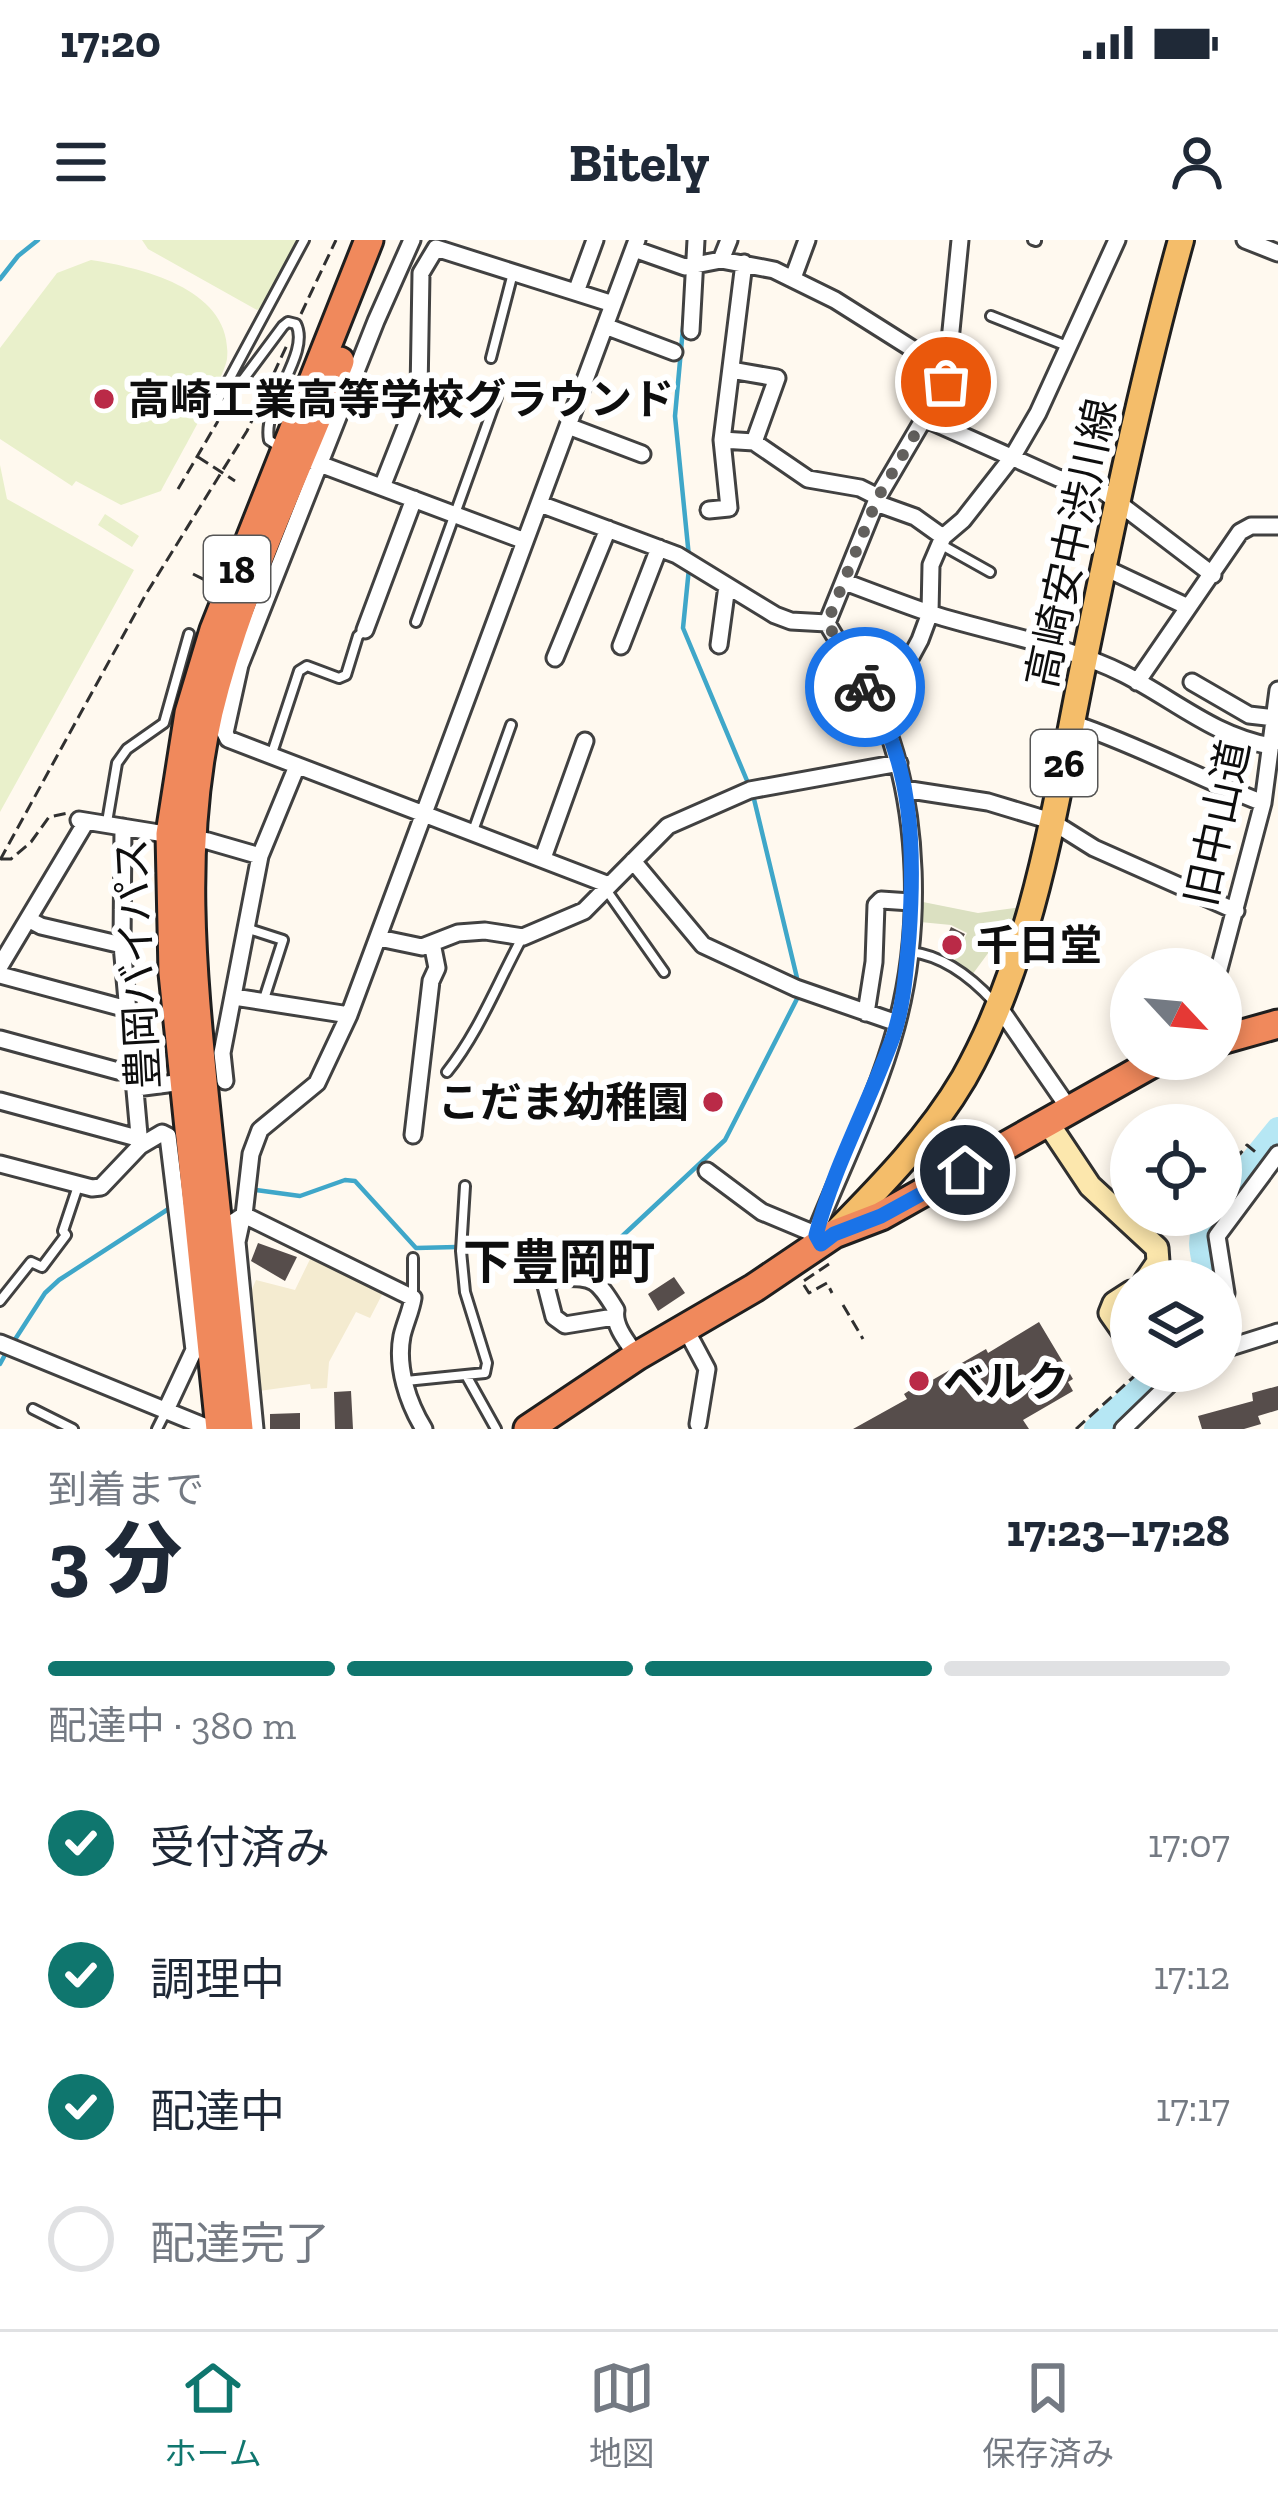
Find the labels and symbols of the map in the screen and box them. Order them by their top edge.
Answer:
pin [895,331,997,433]
place label: 高崎工業高等学校グラウンド [128,374,674,425]
marker: 高崎工業高等学校グラウンド [91,386,117,412]
street label: 高崎安中渋川線 [1016,394,1127,692]
road number: 18 [204,536,270,602]
courier [805,627,925,747]
road number: 26 [1031,730,1097,796]
street label: 旧中山道 [1175,736,1260,911]
street label: 豊岡バイパス [105,837,170,1091]
place label: 千日堂 [976,920,1102,971]
marker: 千日堂 [939,932,965,958]
north arrow [1110,948,1242,1080]
place label: こだま幼稚園 [438,1077,689,1128]
marker: こだま幼稚園 [700,1089,726,1115]
pin [914,1119,1016,1221]
district label: 下豊岡町 [463,1234,655,1291]
place label: ベルク [943,1356,1069,1407]
marker: ベルク [906,1368,932,1394]

